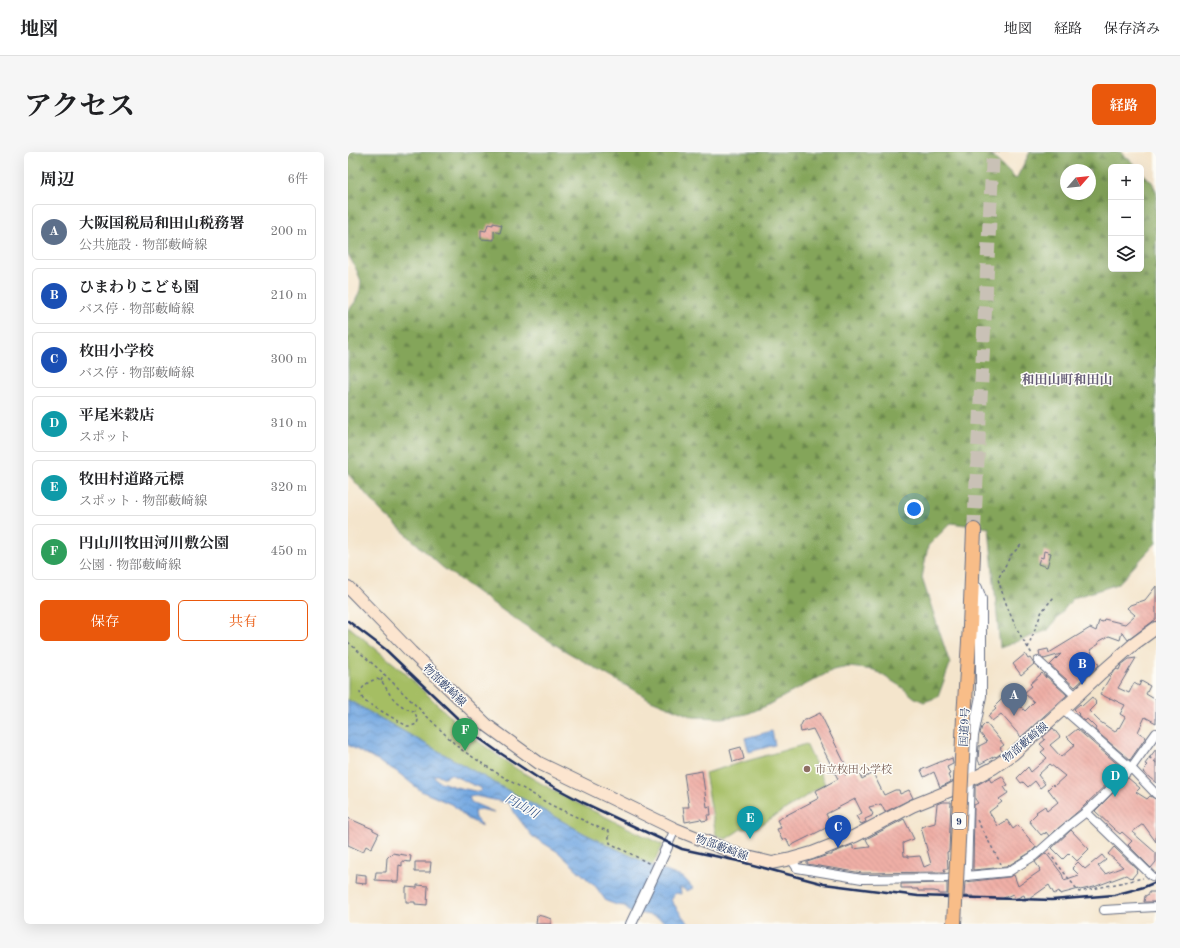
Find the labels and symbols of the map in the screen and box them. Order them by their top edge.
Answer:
north arrow [1060,164,1096,200]
district label: 和田山町和田山 [1021,372,1113,387]
your location [904,499,924,519]
pin: B [1069,652,1095,685]
street label: 物部藪崎線 [420,662,469,709]
pin: A [1001,683,1027,716]
street label: 国道9号 [957,707,972,747]
pin: F [452,718,478,751]
street label: 物部藪崎線 [1000,720,1051,765]
place label: 市立枚田小学校 [815,763,892,776]
marker: 市立枚田小学校 [802,764,812,774]
pin: D [1102,764,1128,797]
water label: 円山川 [503,792,542,822]
pin: E [737,806,763,839]
road number: 9 [952,813,966,829]
pin: C [825,815,851,848]
street label: 物部藪崎線 [694,832,750,863]

